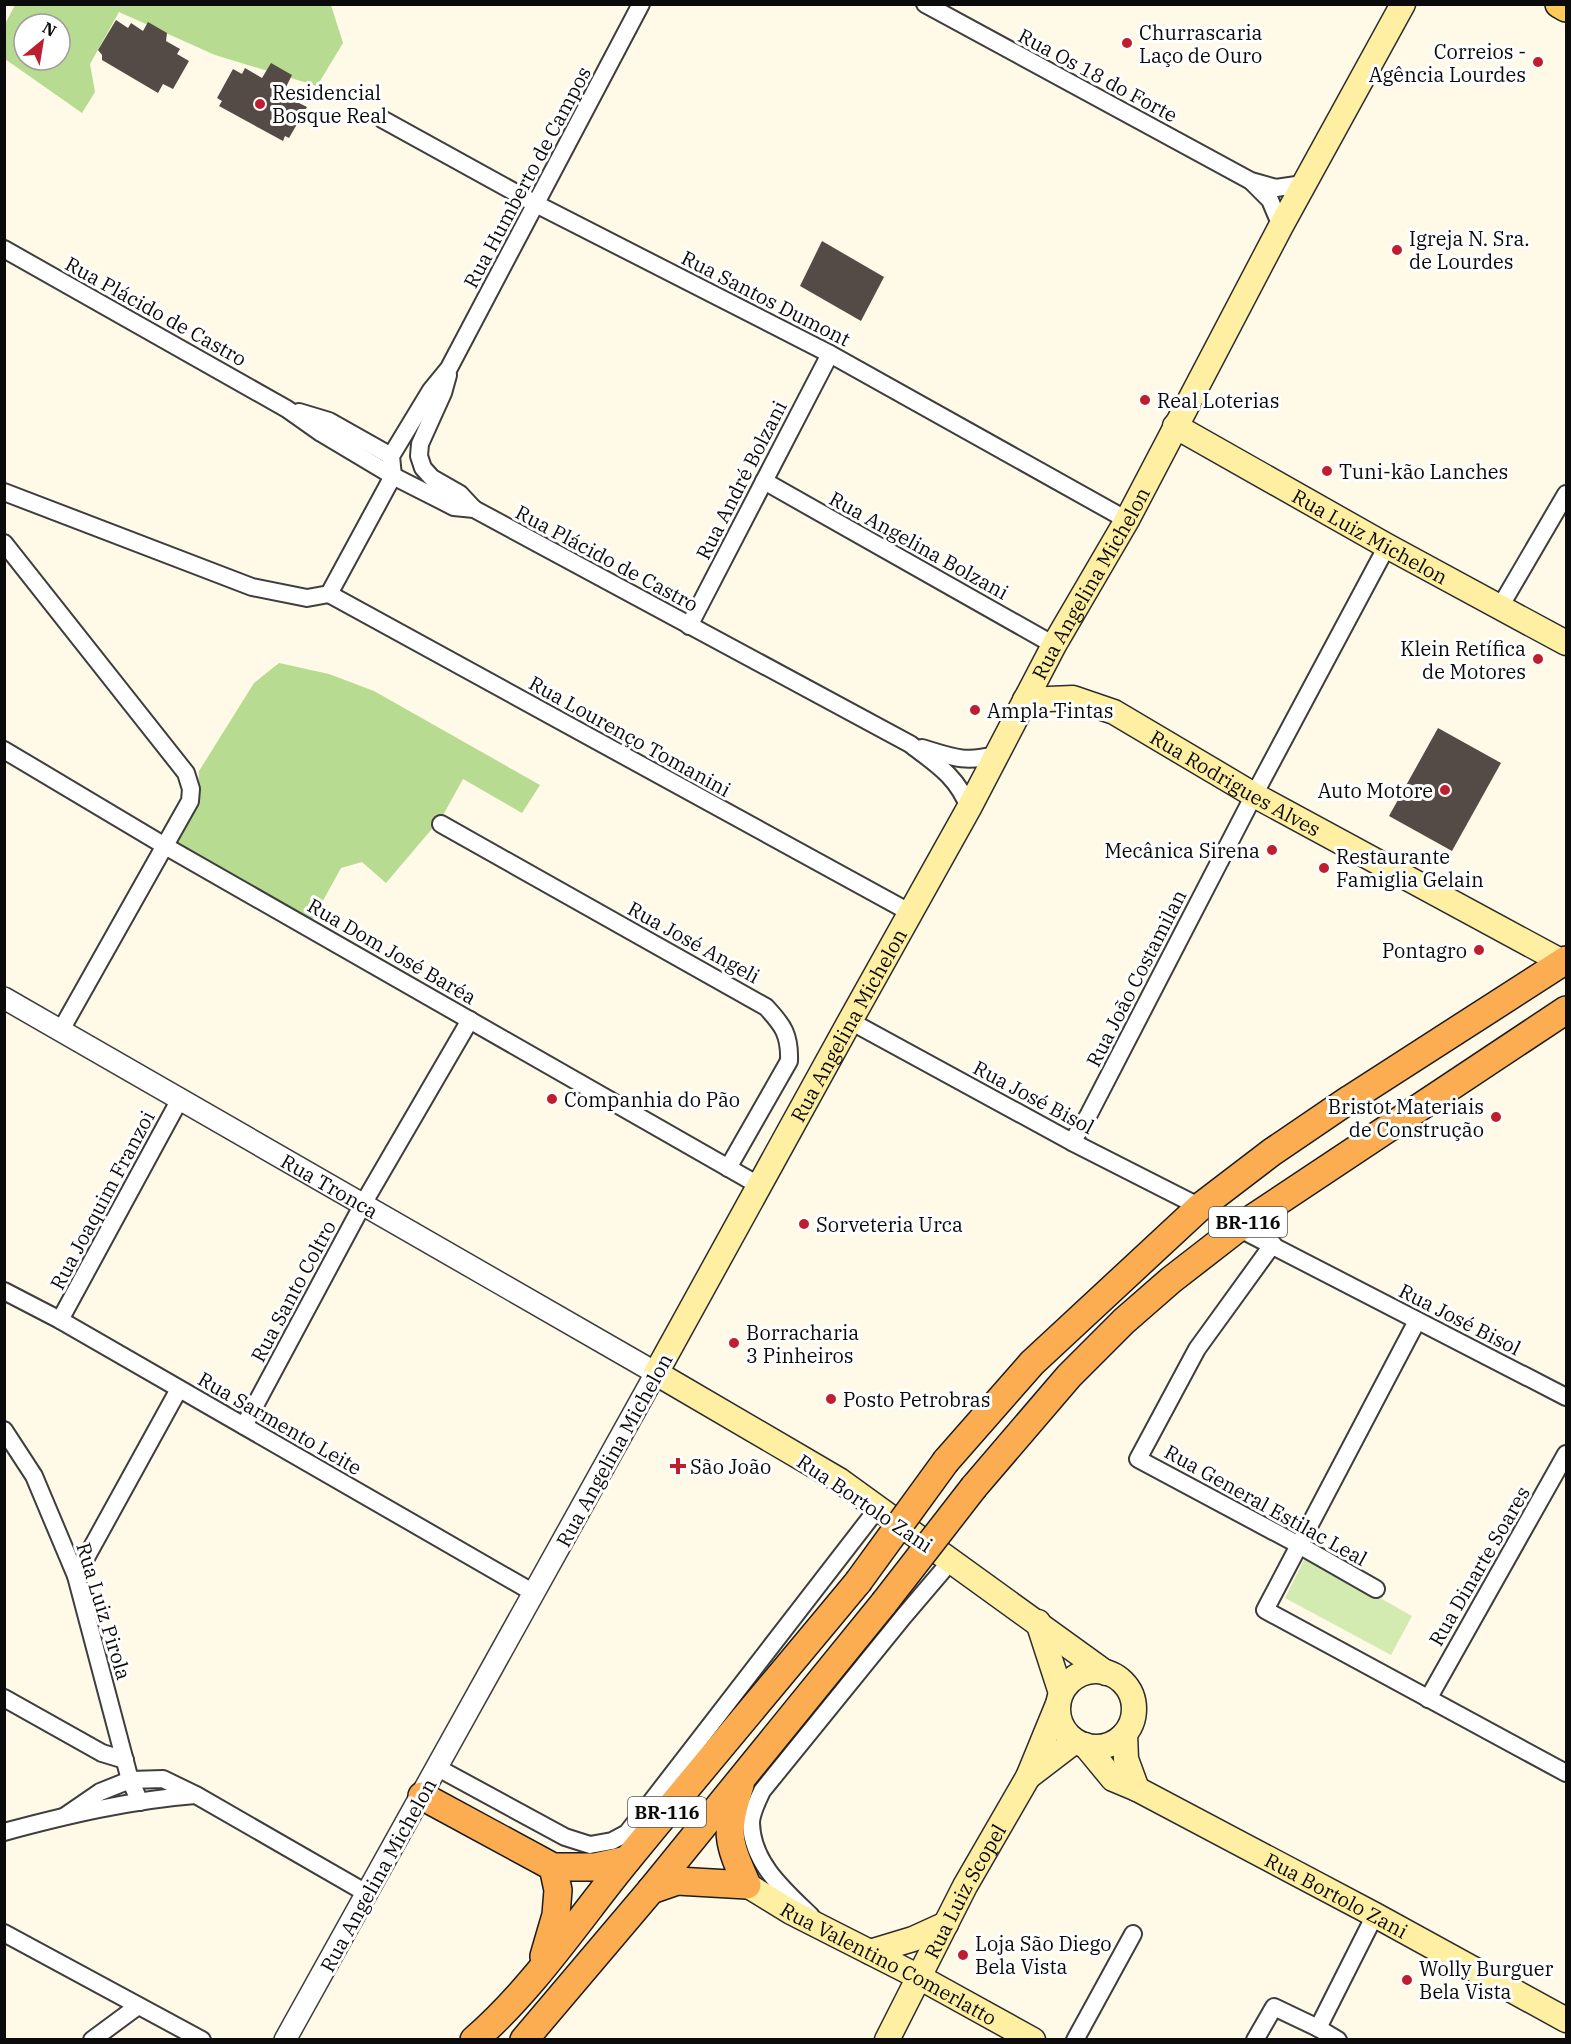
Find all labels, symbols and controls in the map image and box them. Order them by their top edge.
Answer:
north arrow [12,12,72,72]
text: N [39,17,60,41]
place label: Churrascaria Laço de Ouro [1139,19,1263,69]
street label: Rua Os 18 do Forte [1014,22,1182,128]
marker: Churrascaria Laço de Ouro [1120,36,1134,50]
place label: Correios - Agência Lourdes [1369,38,1526,88]
marker: Correios - Agência Lourdes [1531,55,1545,69]
street label: Rua Humberto de Campos [457,62,597,292]
place label: Residencial Bosque Real [272,79,387,129]
marker: Residencial Bosque Real [253,97,267,111]
place label: Igreja N. Sra. de Lourdes [1409,225,1530,275]
marker: Igreja N. Sra. de Lourdes [1390,243,1404,257]
street label: Rua Santos Dumont [677,244,855,352]
street label: Rua Plácido de Castro [60,250,252,372]
place label: Real Loterias [1157,387,1279,414]
marker: Real Loterias [1138,393,1152,407]
street label: Rua André Bolzani [689,396,793,564]
place label: Tuni-kão Lanches [1339,458,1508,485]
marker: Tuni-kão Lanches [1320,464,1334,478]
street label: Rua Angelina Michelon [1025,482,1156,684]
street label: Rua Luiz Michelon [1288,482,1453,590]
street label: Rua Angelina Bolzani [825,485,1013,605]
street label: Rua Plácido de Castro [511,498,703,618]
place label: Klein Retífica de Motores [1400,635,1526,685]
marker: Klein Retífica de Motores [1531,652,1545,666]
street label: Rua Lourenço Tomanini [524,669,736,803]
place label: Ampla Tintas [987,697,1113,724]
marker: Ampla Tintas [968,703,982,717]
street label: Rua Rodrigues Alves [1145,723,1325,842]
place label: Auto Motore [1318,777,1433,804]
marker: Auto Motore [1438,783,1452,797]
place label: Mecânica Sirena [1104,837,1260,864]
marker: Mecânica Sirena [1265,843,1279,857]
place label: Restaurante Famiglia Gelain [1336,843,1484,893]
marker: Restaurante Famiglia Gelain [1317,861,1331,875]
street label: Rua João Costamilan [1080,885,1192,1071]
street label: Rua Dom José Baréa [303,892,481,1010]
street label: Rua José Angeli [623,895,765,989]
street label: Rua Angelina Michelon [784,923,913,1127]
place label: Pontagro [1382,937,1467,964]
marker: Pontagro [1472,943,1486,957]
street label: Rua José Bisol [969,1054,1099,1140]
place label: Companhia do Pão [564,1086,740,1113]
marker: Companhia do Pão [545,1092,559,1106]
place label: Bristot Materiais de Construção [1328,1093,1484,1143]
street label: Rua Joaquim Franzoi [43,1106,161,1294]
marker: Bristot Materiais de Construção [1489,1110,1503,1124]
street label: Rua Tronca [276,1147,384,1224]
road number: BR-116 [1209,1207,1287,1237]
place label: Sorveteria Urca [816,1211,963,1238]
street label: Rua Santo Coltro [244,1215,342,1367]
marker: Sorveteria Urca [797,1217,811,1231]
street label: Rua José Bisol [1394,1277,1526,1361]
place label: Borracharia 3 Pinheiros [746,1319,859,1369]
marker: Borracharia 3 Pinheiros [727,1336,741,1350]
street label: Rua Angelina Michelon [550,1348,679,1552]
street label: Rua Sarmento Leite [193,1365,367,1481]
place label: Posto Petrobras [843,1386,991,1413]
marker: Posto Petrobras [824,1392,838,1406]
street label: Rua General Estilac Leal [1160,1438,1372,1572]
street label: Rua Bortolo Zani [792,1448,938,1558]
place label: São João [690,1453,771,1480]
marker: São João [671,1459,685,1473]
street label: Rua Dinarte Soares [1422,1481,1536,1651]
street label: Rua Luiz Pirola [70,1539,138,1683]
street label: Rua Angelina Michelon [314,1773,443,1977]
road number: BR-116 [628,1797,706,1827]
street label: Rua Luiz Scopel [917,1819,1012,1963]
street label: Rua Bortolo Zani [1261,1846,1413,1944]
street label: Rua Valentino Comerlatto [776,1895,1002,2031]
place label: Loja São Diego Bela Vista [975,1930,1112,1980]
marker: Loja São Diego Bela Vista [956,1948,970,1962]
place label: Wolly Burguer Bela Vista [1419,1955,1553,2005]
marker: Wolly Burguer Bela Vista [1400,1973,1414,1987]

